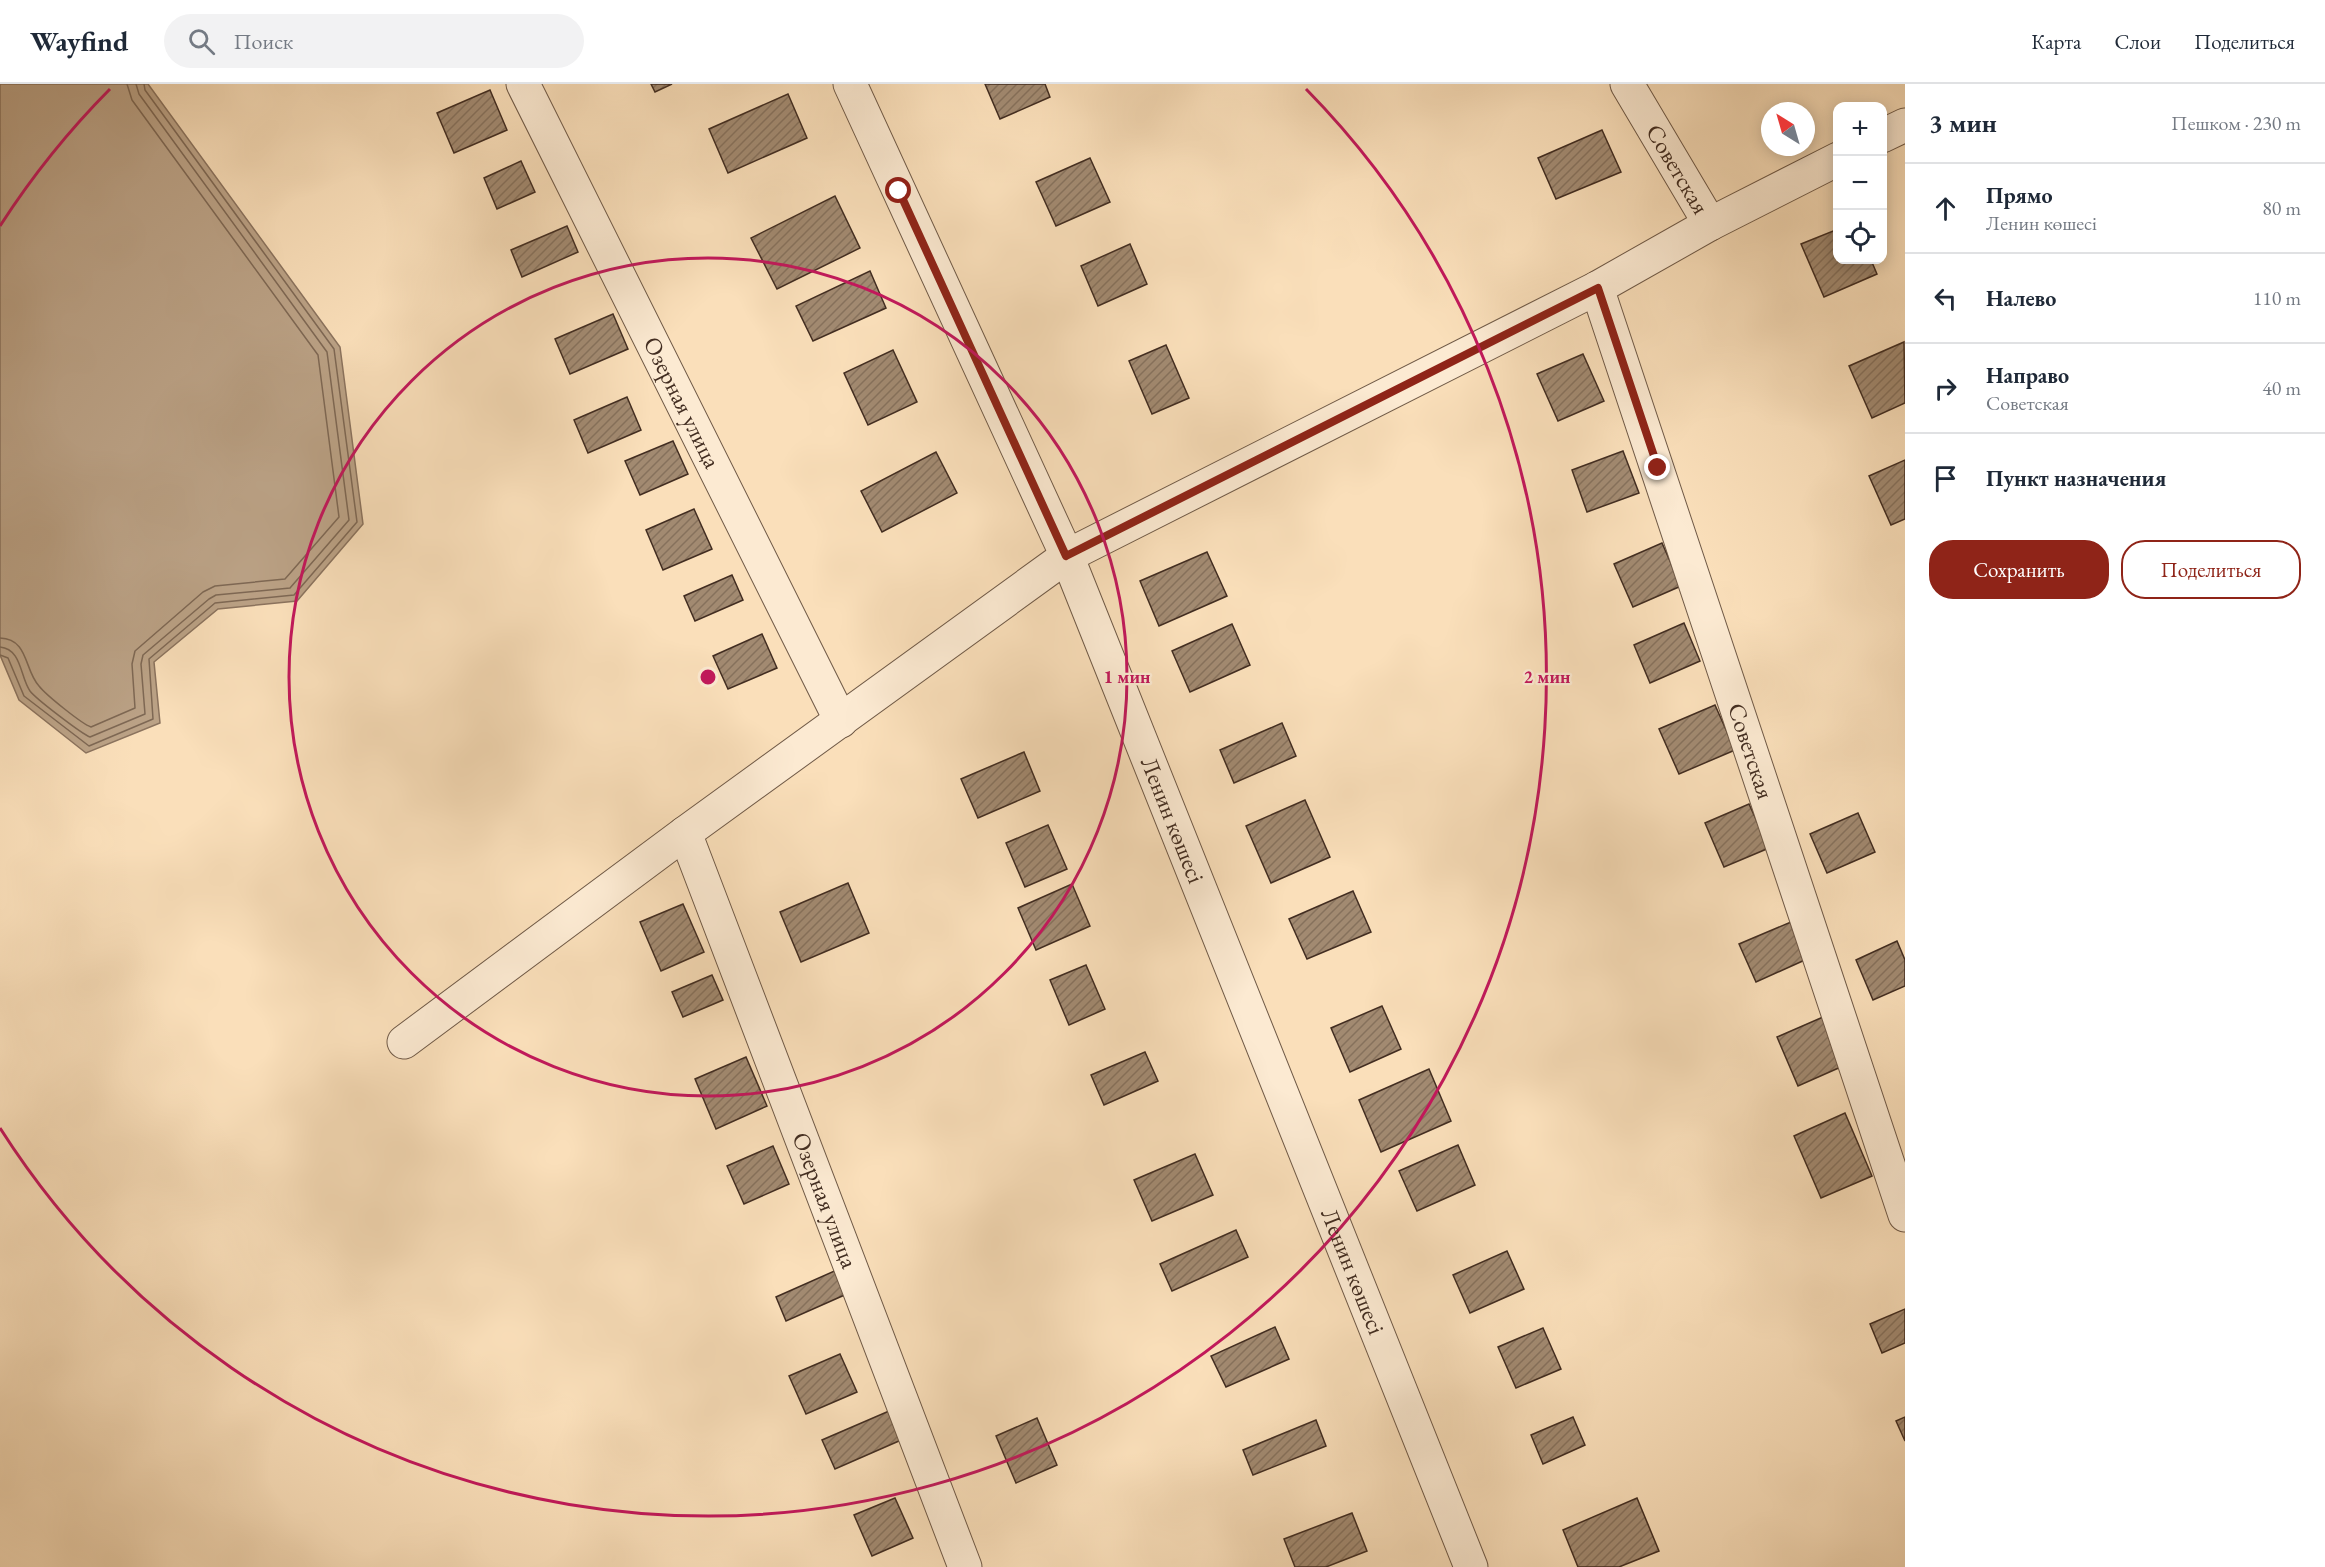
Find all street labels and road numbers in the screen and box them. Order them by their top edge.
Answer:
street label: Советская [1639,118,1717,220]
street label: Озерная улица [637,331,728,474]
street label: Советская [1721,699,1782,803]
street label: Ленин көшесі [1134,752,1212,888]
street label: Озерная улица [786,1128,866,1273]
street label: Ленин көшесі [1314,1204,1393,1339]

